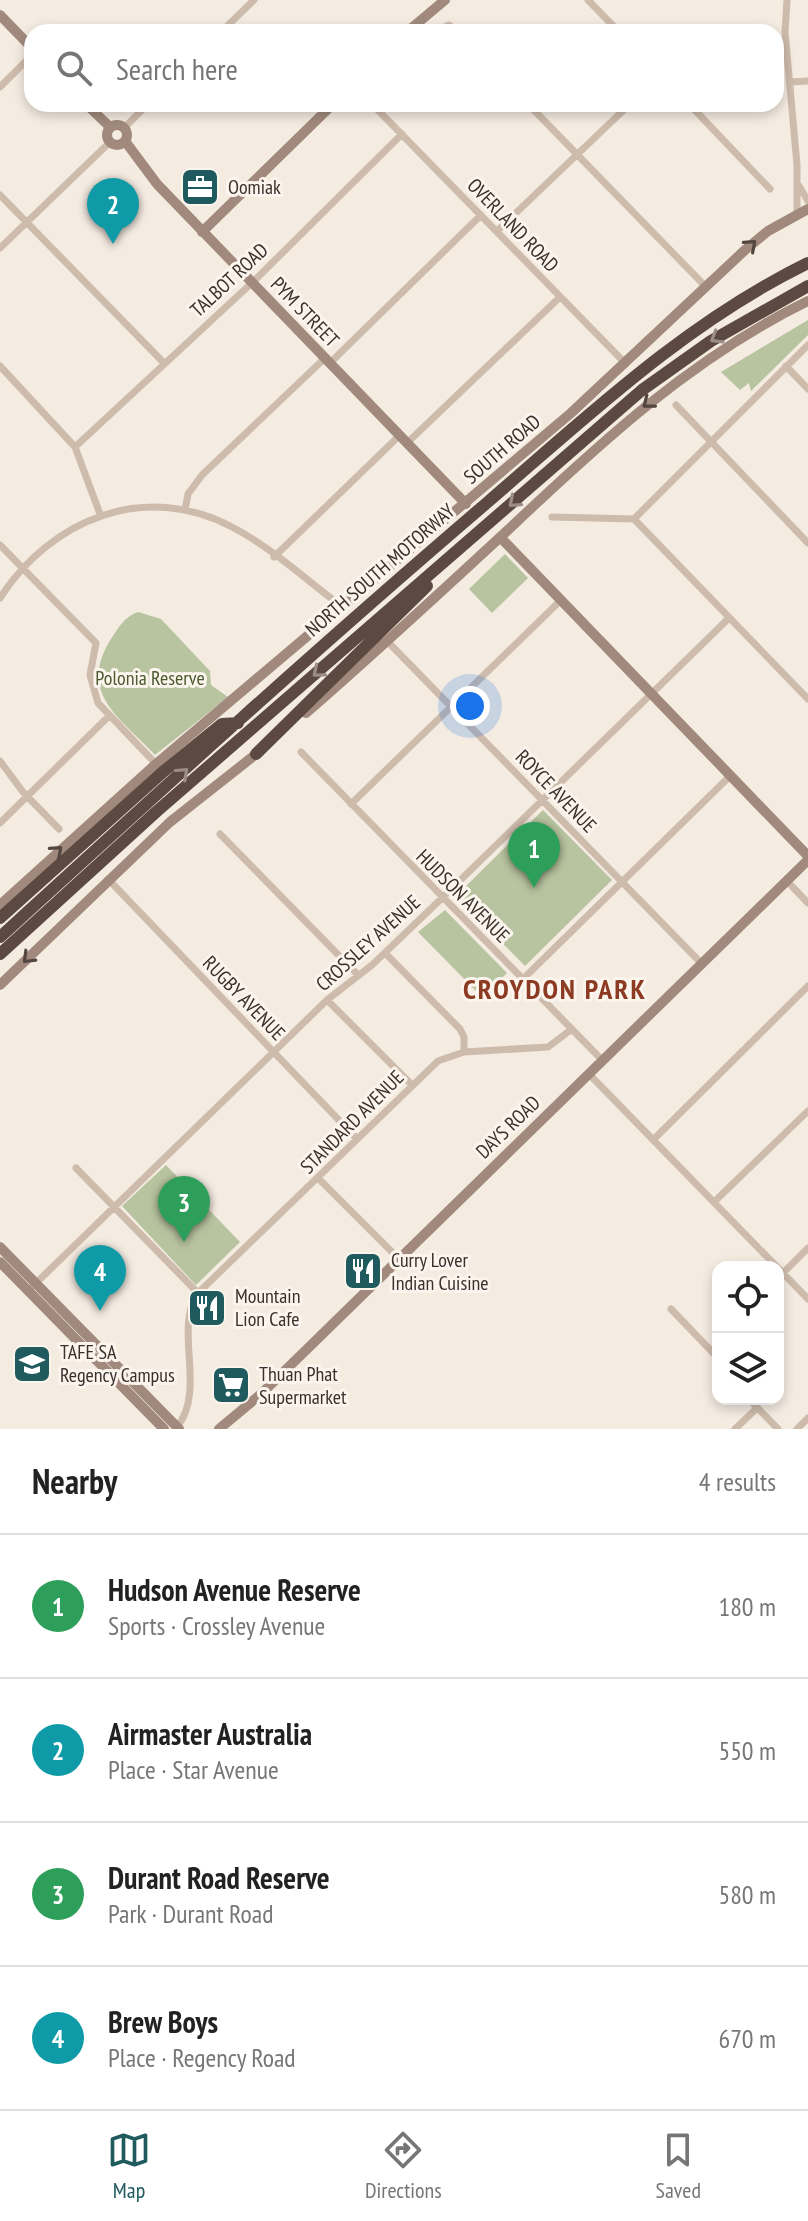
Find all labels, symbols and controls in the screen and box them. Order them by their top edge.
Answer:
search box [24,24,784,112]
icon: search [52,46,96,90]
text: Search here [116,49,238,88]
office icon: Oomiak [179,166,221,208]
street label: OVERLAND ROAD [462,172,564,278]
place label: Oomiak [228,174,281,200]
pin: 2 [87,178,139,244]
street label: TALBOT ROAD [185,237,273,323]
one-way arrow [742,240,757,255]
street label: PYM STREET [265,271,345,353]
one-way arrow [710,328,725,344]
one-way arrow [643,393,657,408]
street label: SOUTH ROAD [458,409,546,489]
one-way arrow [509,492,524,506]
street label: NORTH SOUTH MOTORWAY [300,498,460,642]
one-way arrow [312,662,327,677]
park label: Polonia Reserve [95,665,205,691]
your location [450,686,490,726]
street label: ROYCE AVENUE [510,744,602,838]
one-way arrow [173,768,188,782]
pin: 1 [508,822,560,888]
street label: HUDSON AVENUE [411,844,515,948]
one-way arrow [47,846,62,861]
street label: CROSSLEY AVENUE [310,889,426,997]
one-way arrow [23,948,37,963]
street label: RUGBY AVENUE [197,950,291,1046]
district label: CROYDON PARK [463,970,647,1007]
street label: STANDARD AVENUE [295,1065,409,1179]
street label: DAYS ROAD [470,1090,546,1164]
pin: 3 [158,1176,210,1242]
pin: 4 [74,1245,126,1311]
place label: Curry Lover Indian Cuisine [391,1247,489,1296]
restaurant icon: Curry Lover Indian Cuisine [342,1250,384,1292]
map controls [712,1261,784,1405]
button: locate [712,1261,784,1333]
place label: Mountain Lion Cafe [235,1283,300,1332]
restaurant icon: Mountain Lion Cafe [186,1287,228,1329]
button: layers [712,1333,784,1405]
place label: TAFE SA Regency Campus [60,1339,175,1388]
school or university icon: TAFE SA Regency Campus [11,1343,53,1385]
place label: Thuan Phat Supermarket [259,1361,347,1410]
supermarket icon: Thuan Phat Supermarket [210,1364,252,1406]
text: Nearby [32,1459,117,1503]
text: 4 results [699,1465,776,1498]
text: Hudson Avenue Reserve [108,1570,361,1609]
text: 1 [52,1590,64,1623]
text: 180 m [718,1590,776,1623]
text: Sports · Crossley Avenue [108,1609,325,1642]
text: Airmaster Australia [108,1714,312,1753]
text: 2 [52,1734,64,1767]
text: 550 m [718,1734,776,1767]
text: Place · Star Avenue [108,1753,279,1786]
text: Durant Road Reserve [108,1858,330,1897]
text: 3 [52,1878,64,1911]
text: 580 m [718,1878,776,1911]
text: Park · Durant Road [108,1897,273,1930]
text: Brew Boys [108,2002,218,2041]
text: 4 [52,2022,64,2055]
text: 670 m [718,2022,776,2055]
text: Place · Regency Road [108,2041,296,2074]
tab: Map [107,2128,151,2204]
tab: Directions [365,2128,442,2204]
tab: Saved [656,2128,701,2204]

